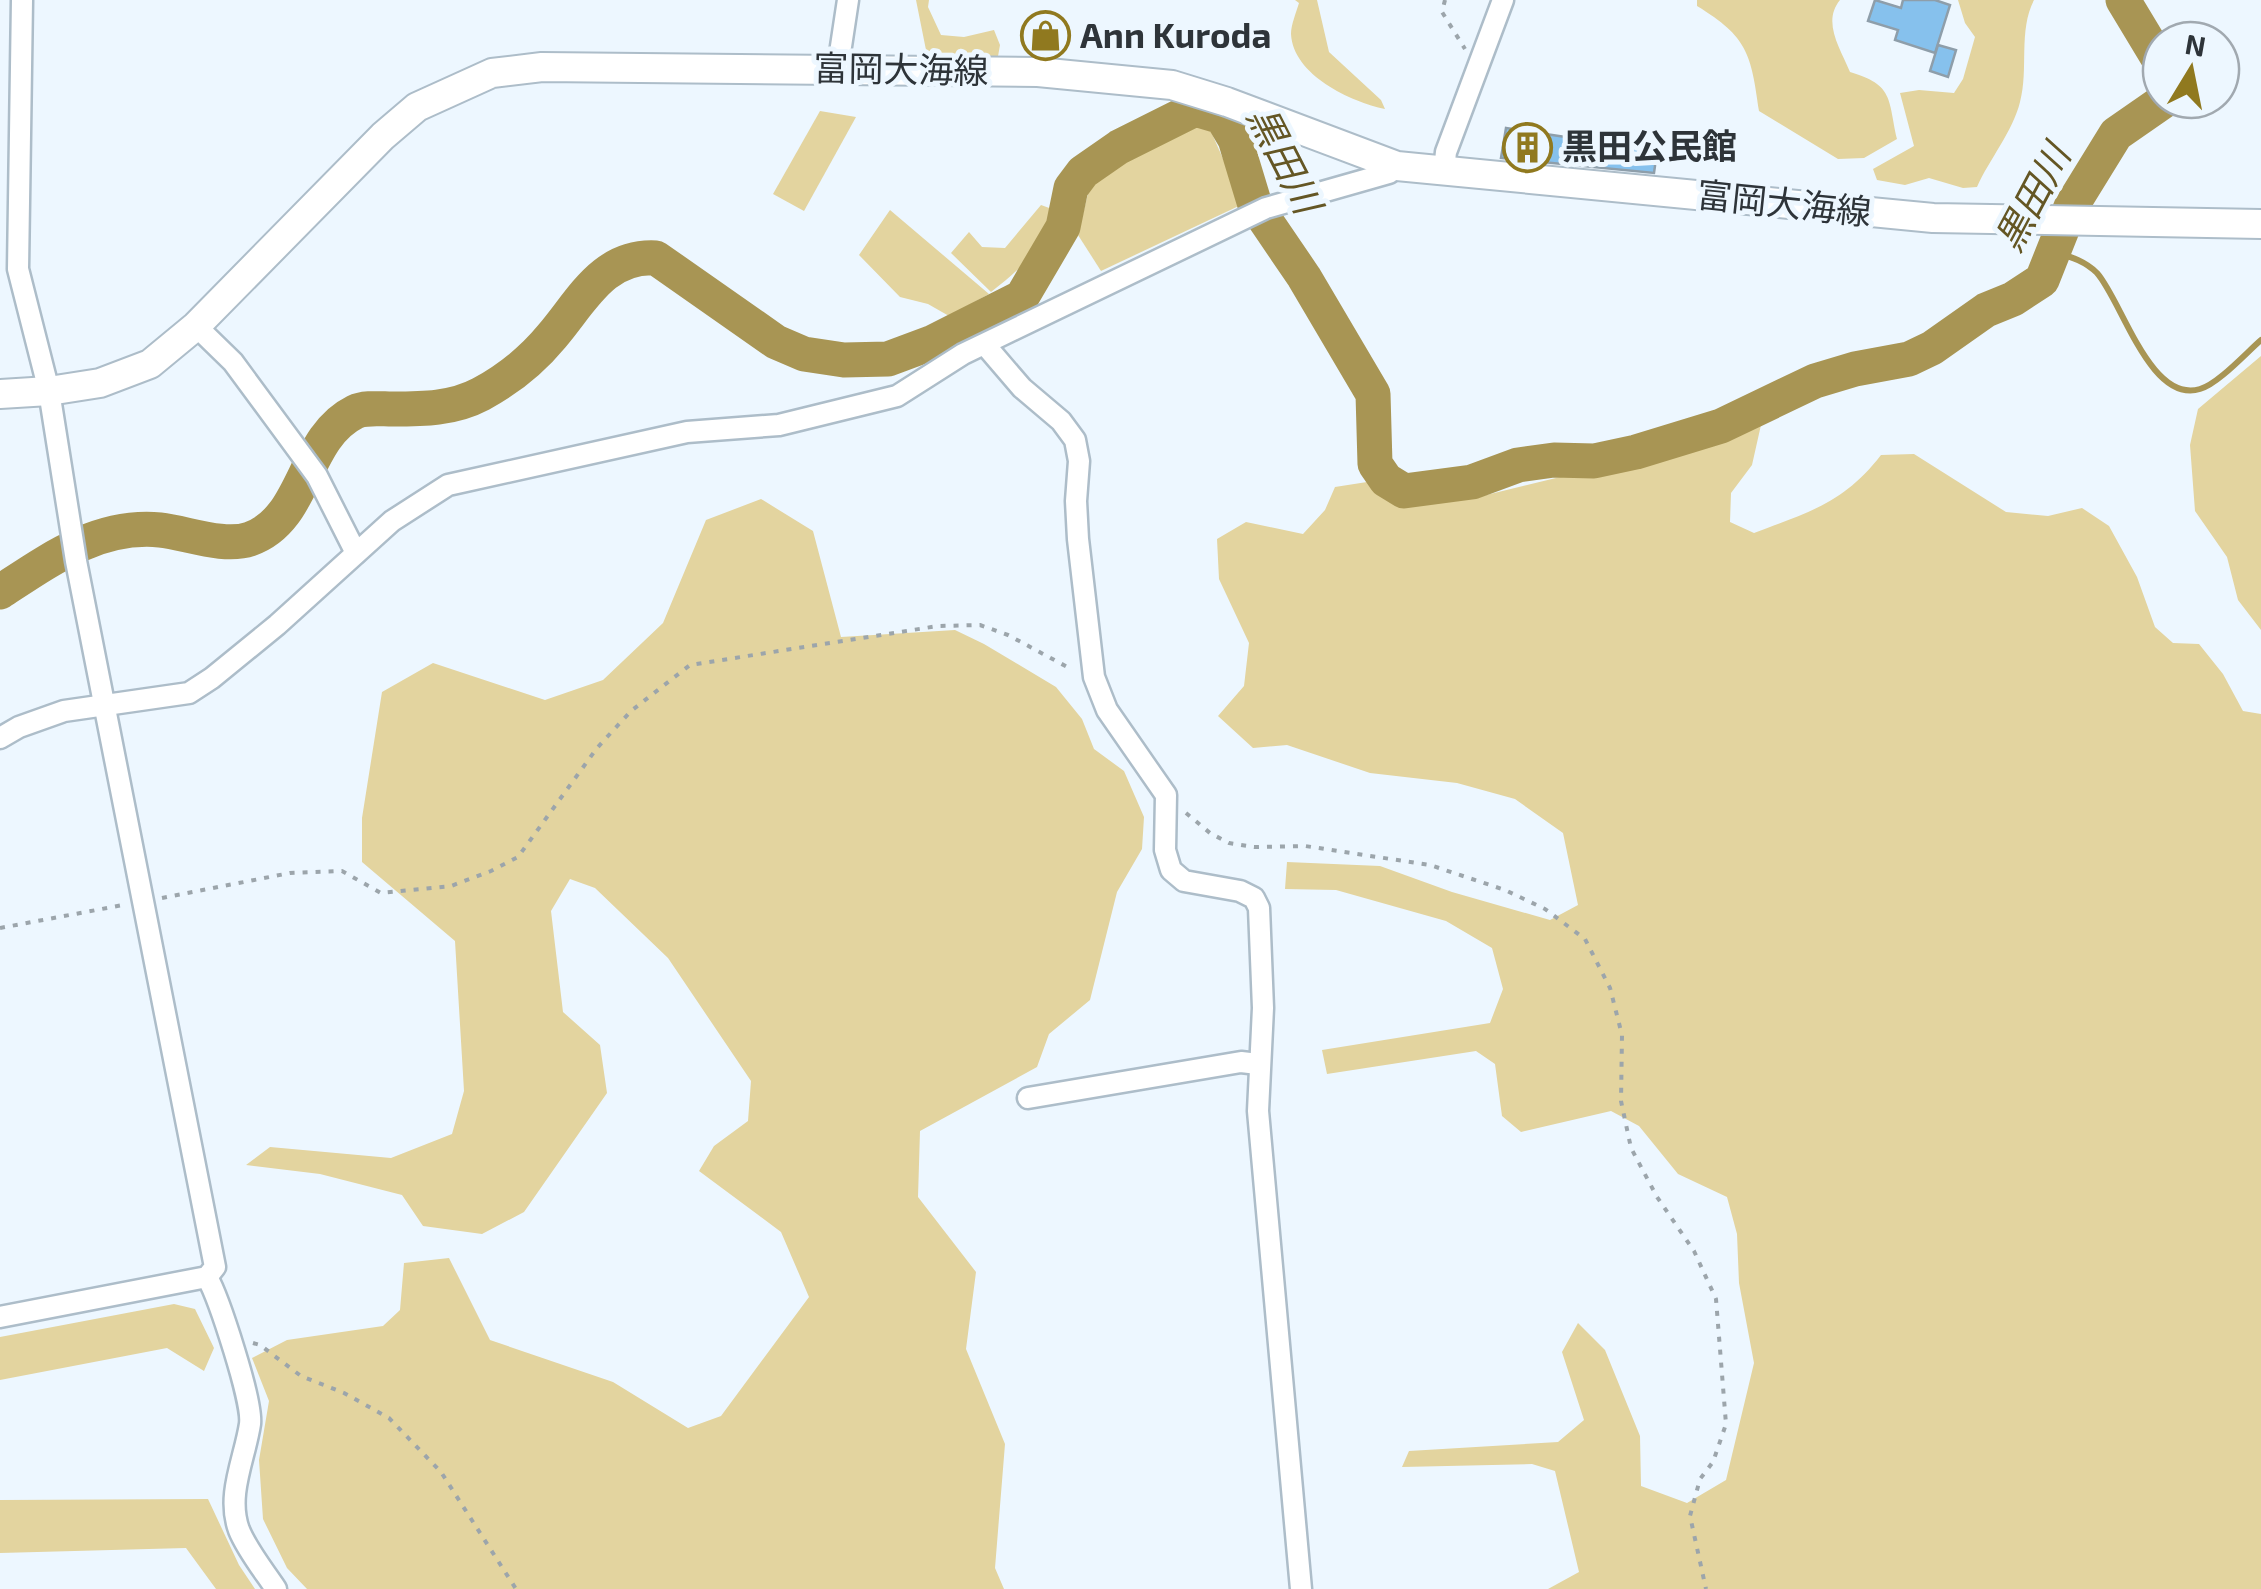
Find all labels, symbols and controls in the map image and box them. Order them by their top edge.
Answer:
shop icon: Ann Kuroda [1019,10,1071,62]
place label: Ann Kuroda [1080,13,1271,55]
north arrow [2141,20,2241,120]
text: N [2183,26,2208,63]
street label: 富岡大海線 [813,45,989,91]
water label: 黒田川 [1239,98,1334,224]
building icon: 黒田公民館 [1501,121,1553,173]
place label: 黒田公民館 [1562,124,1737,166]
water label: 黒田川 [1984,132,2080,258]
street label: 富岡大海線 [1695,172,1873,232]

